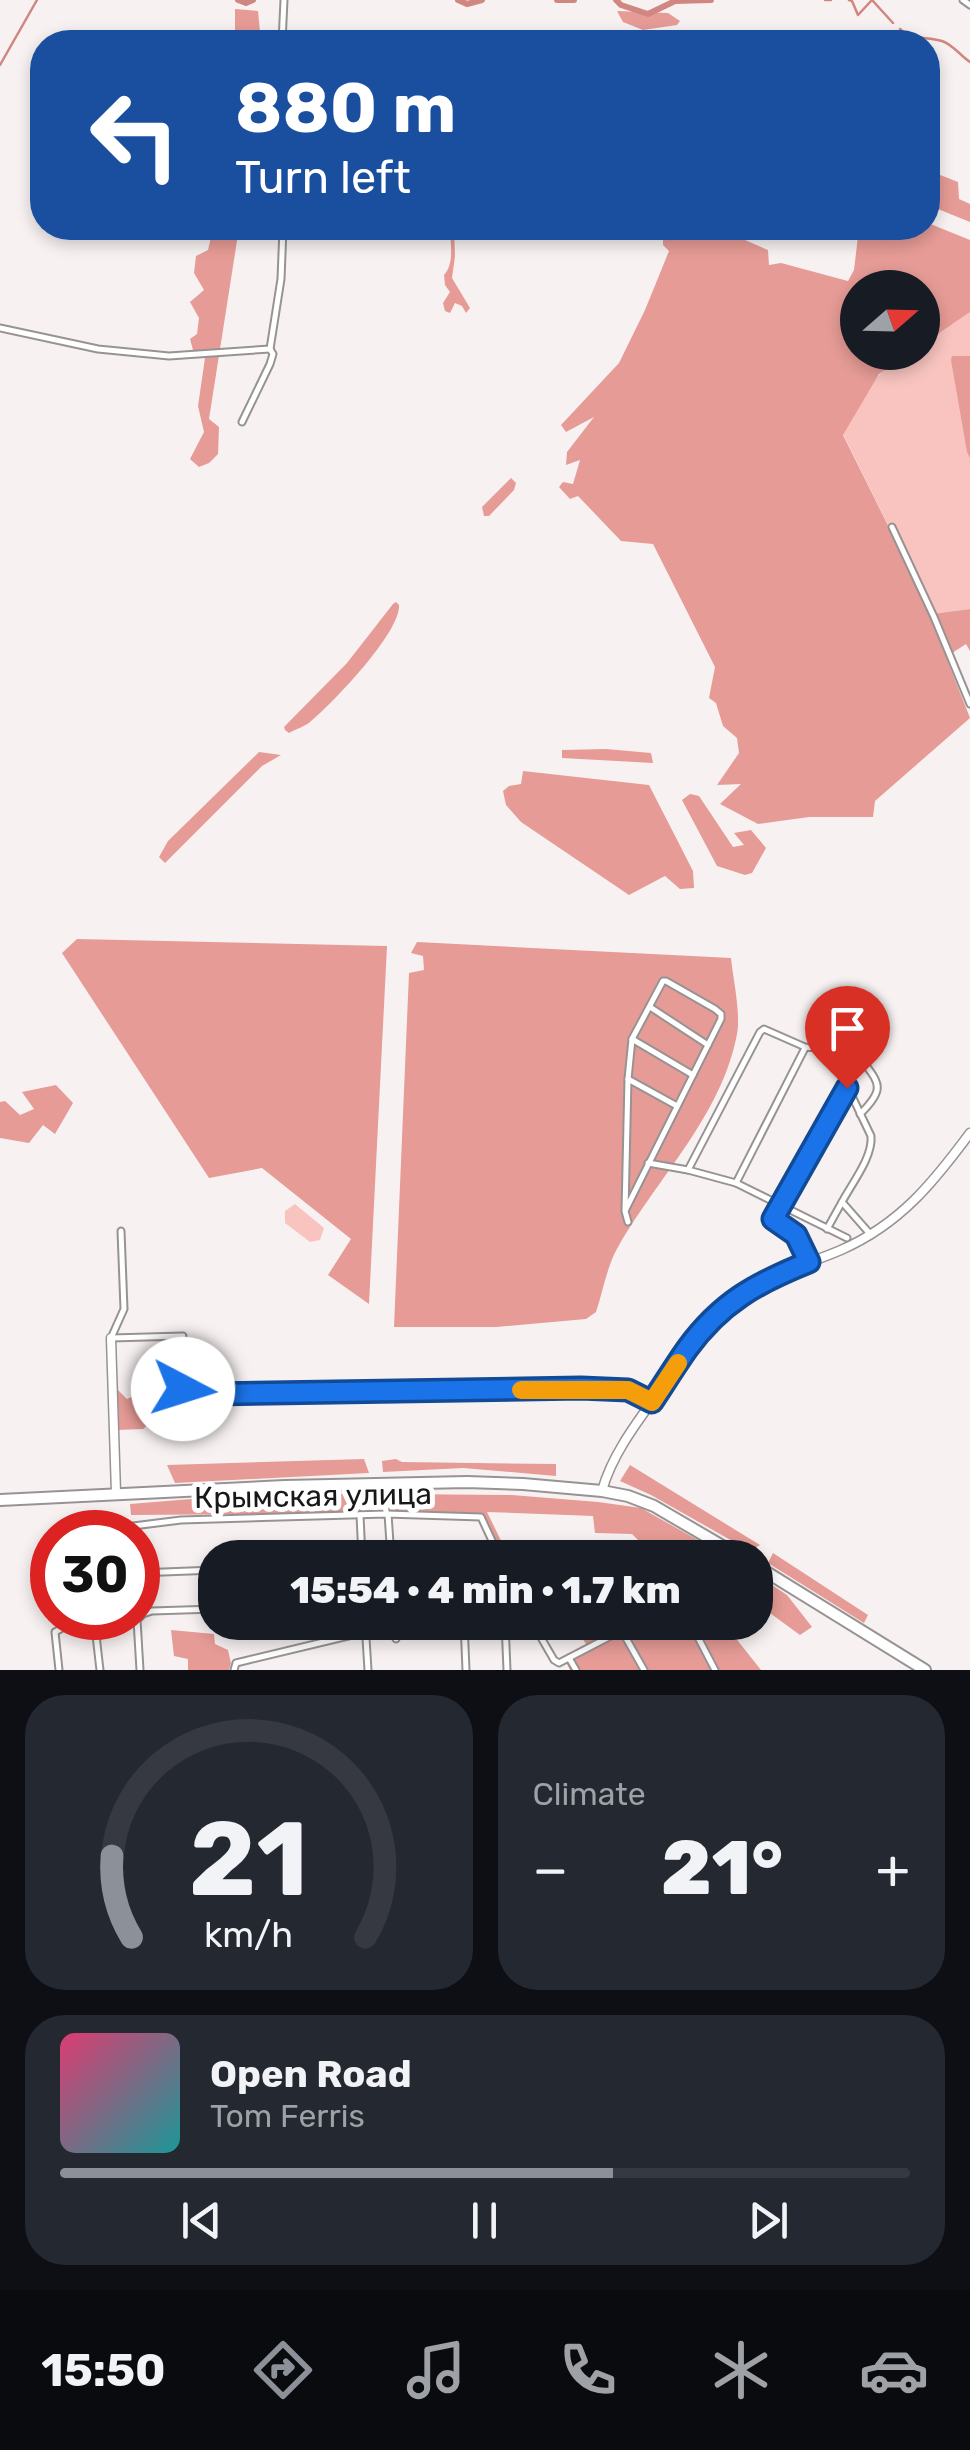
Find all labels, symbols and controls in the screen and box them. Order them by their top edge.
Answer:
text: 880 m [235,67,456,150]
icon: left [70,70,200,200]
text: Turn left [235,151,411,204]
north arrow [840,270,940,370]
map controls [840,270,940,370]
pin [805,986,890,1089]
icon: arrive [820,1001,875,1056]
position arrow [131,1337,235,1441]
street label: Крымская улица [194,1476,432,1516]
speed limit sign: 30 [30,1510,160,1640]
text: 15:54 · 4 min · 1.7 km [290,1567,681,1613]
text: Climate [533,1775,646,1813]
text: 21 [189,1798,308,1921]
text: 21° [661,1824,783,1913]
text: − [533,1837,568,1902]
text: + [876,1837,910,1902]
text: km/h [204,1914,293,1956]
text: Open Road [210,2051,412,2097]
text: Tom Ferris [210,2097,365,2135]
icon: previous [174,2193,229,2248]
icon: pause [457,2193,512,2248]
icon: next [741,2193,796,2248]
icon: directions [248,2335,318,2405]
icon: music [401,2335,471,2405]
icon: phone [553,2335,623,2405]
icon: climate [706,2335,776,2405]
icon: car [859,2335,929,2405]
text: 15:50 [41,2344,166,2397]

